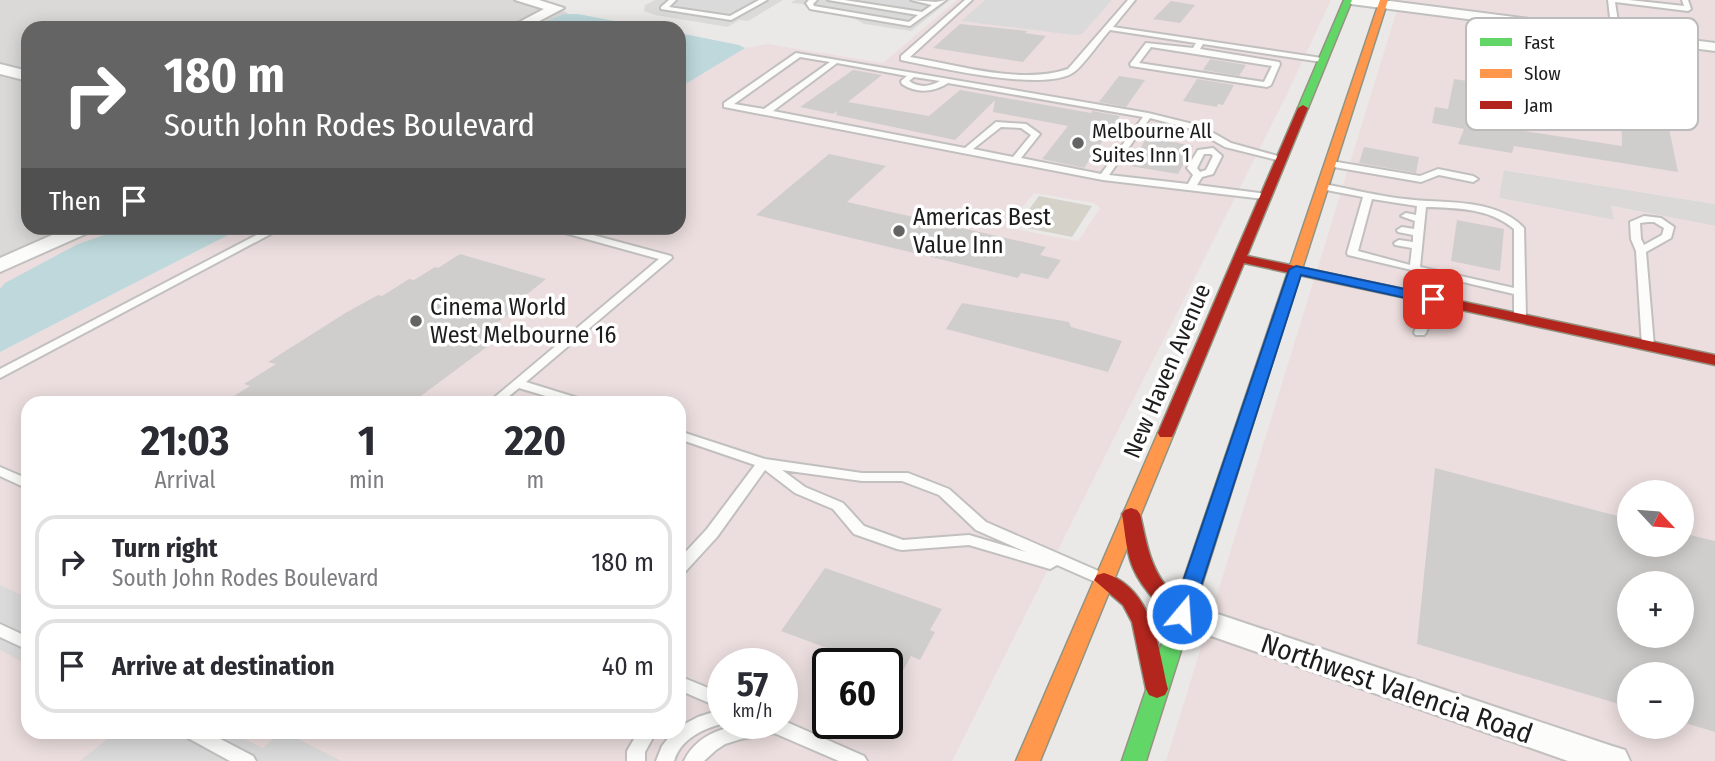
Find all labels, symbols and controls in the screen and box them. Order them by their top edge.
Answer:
legend [1466,18,1698,130]
text: Fast [1524,31,1555,54]
text: 180 m [164,46,285,105]
icon: right [49,49,140,140]
text: Slow [1524,62,1561,85]
text: Jam [1524,94,1553,117]
text: South John Rodes Boulevard [164,106,535,144]
place label: Melbourne All Suites Inn 1 [1092,118,1212,168]
marker: Melbourne All Suites Inn 1 [1070,135,1086,151]
icon: arrive [115,182,153,220]
text: Then [49,186,101,217]
place label: Americas Best Value Inn [913,203,1051,259]
marker: Americas Best Value Inn [891,223,907,239]
pin [1403,269,1463,329]
street label: New Haven Avenue [1118,280,1216,462]
icon: arrive [1414,280,1452,318]
place label: Cinema World West Melbourne 16 [430,293,616,349]
marker: Cinema World West Melbourne 16 [408,313,424,329]
text: 21:03 [141,416,229,466]
text: 1 [358,416,376,466]
text: 220 [504,416,566,466]
text: Arrival [155,466,216,494]
text: min [349,466,385,494]
text: m [526,466,544,494]
north arrow [1617,480,1694,556]
map controls [1617,480,1694,739]
text: Turn right [112,533,218,564]
icon: right [53,543,91,581]
text: 180 m [591,547,654,578]
text: South John Rodes Boulevard [112,564,379,592]
button: + [1617,571,1694,648]
position arrow [1145,577,1219,651]
street label: Northwest Valencia Road [1257,626,1537,750]
icon: arrive [53,647,91,685]
speed limit sign: 60 [812,648,903,739]
text: Arrive at destination [112,651,335,682]
text: 40 m [602,651,654,682]
button: − [1617,662,1694,739]
text: 57 [737,663,768,705]
text: km/h [732,700,773,722]

